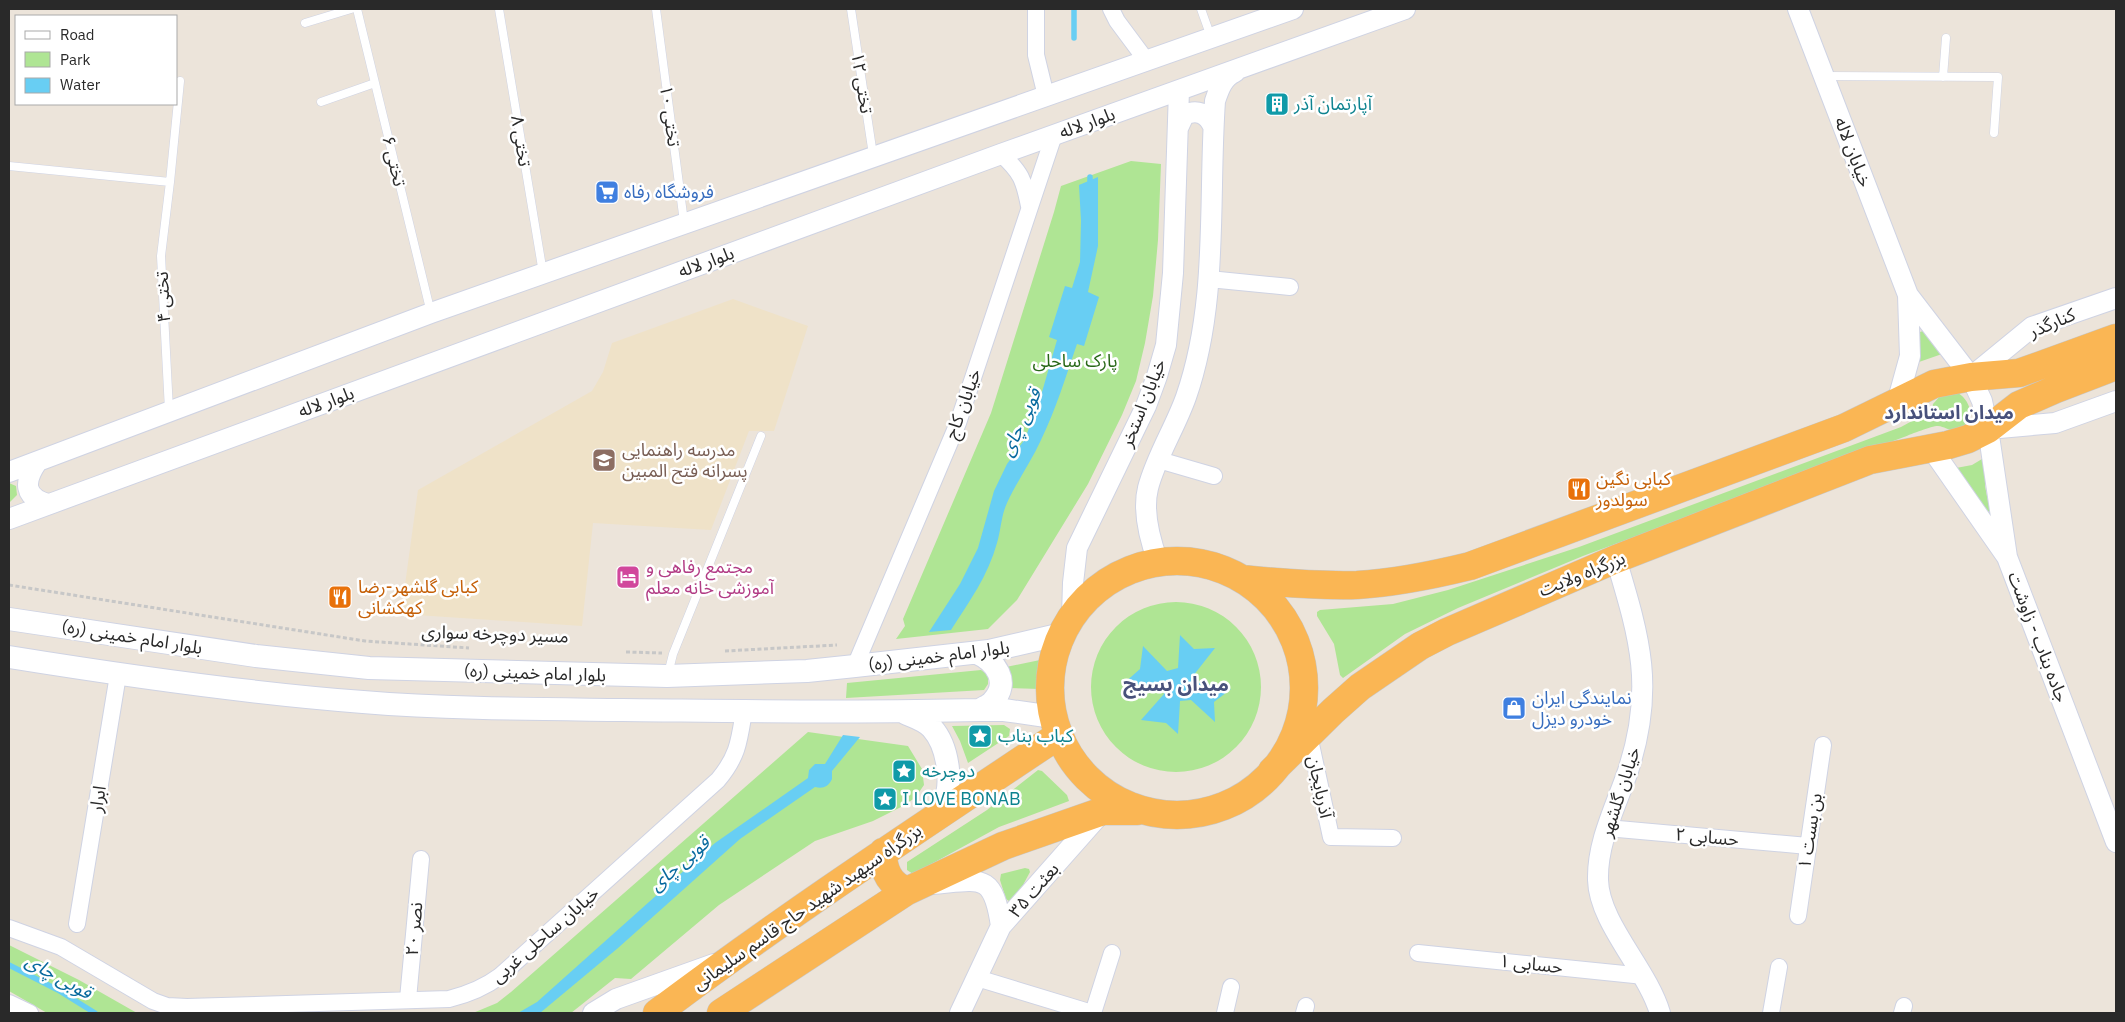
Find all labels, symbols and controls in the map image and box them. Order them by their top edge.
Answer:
legend [15,15,178,105]
text: Road [60,25,95,44]
text: Park [60,50,90,69]
street label: تختی ۱۲ [846,51,879,115]
text: Water [60,75,101,94]
street label: تختی ۱۰ [655,84,686,148]
building icon: آپارتمان آذر [1264,91,1290,117]
place label: آپارتمان آذر [1293,92,1373,115]
street label: بلوار لاله [1056,102,1118,143]
street label: تختی ۸ [506,114,537,168]
street label: خیابان لاله [1830,114,1877,190]
street label: تختی ۶ [377,133,412,189]
supermarket icon: فروشگاه رفاه [594,179,620,205]
place label: فروشگاه رفاه [624,180,714,203]
street label: بلوار لاله [675,241,737,282]
street label: تختی ۴ [150,271,175,323]
street label: کنارگذر [2024,302,2079,343]
park label: پارک ساحلی [1032,349,1118,372]
street label: خیابان استخر [1114,355,1171,451]
street label: خیابان کاج [939,365,988,443]
street label: بلوار لاله [295,381,357,422]
water label: قوبی چای [994,383,1048,460]
district label: میدان استاندارد [1884,400,2014,424]
place label: مدرسه راهنمایی پسرانه فتح المبین [622,438,748,484]
school or university icon: مدرسه راهنمایی پسرانه فتح المبین [591,447,617,473]
place label: کبابی نگین سولدوز [1595,467,1672,511]
restaurant icon: کبابی نگین سولدوز [1566,476,1592,502]
street label: بزرگراه ولایت [1535,546,1628,601]
place label: مجتمع رفاهی و آموزشی خانه معلم [646,555,775,601]
hotel icon: مجتمع رفاهی و آموزشی خانه معلم [615,564,641,590]
street label: جاده بناب - زاوشت [2003,568,2074,705]
place label: کبابی گلشهر-رضا کهکشانی [358,575,479,619]
restaurant icon: کبابی گلشهر-رضا کهکشانی [327,584,353,610]
street label: بلوار امام خمینی (ره) [59,614,204,662]
street label: مسیر دوچرخه سواری [421,619,569,648]
street label: بلوار امام خمینی (ره) [867,635,1011,679]
street label: بلوار امام خمینی (ره) [463,659,607,689]
district label: میدان بسیج [1123,670,1229,699]
place label: نمایندگی ایران خودرو دیزل [1532,686,1632,730]
shop icon: نمایندگی ایران خودرو دیزل [1501,695,1527,721]
place icon: کباب بناب [967,723,993,749]
place label: کباب بناب [998,724,1074,747]
street label: خیابان گلشهر [1594,744,1645,841]
street label: آذربایجان [1303,754,1338,821]
place icon: دوچرخه [891,758,917,784]
place label: دوچرخه [922,759,975,782]
street label: ابرار [84,784,111,815]
place icon: I LOVE BONAB [872,786,898,812]
place label: I LOVE BONAB [902,787,1021,810]
street label: بن بست ۱ [1792,791,1827,871]
street label: بزرگراه سپهبد شهید حاج قاسم سلیمانی [688,818,927,996]
street label: حسابی ۲ [1674,822,1740,851]
water label: قوبی چای [644,829,716,897]
street label: بعثت ۳۵ [1003,857,1064,922]
street label: خیابان ساحلی غربی [486,881,603,988]
street label: نصر ۲۰ [400,901,427,957]
water label: قوبی چای [21,948,98,1006]
street label: حسابی ۱ [1498,949,1564,978]

